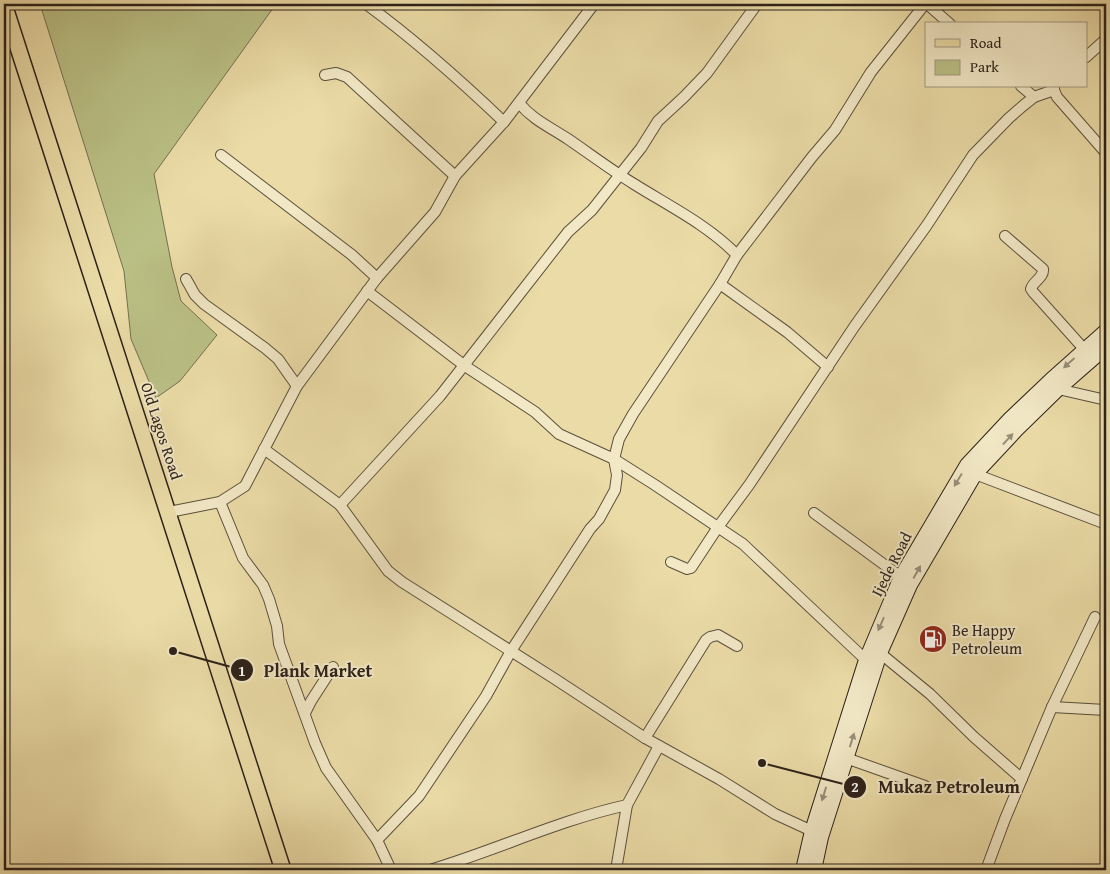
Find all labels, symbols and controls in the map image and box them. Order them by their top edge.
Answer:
legend [925,22,1088,88]
text: Road [970,32,1001,53]
text: Park [970,56,999,77]
one-way arrow [1064,357,1076,369]
street label: Old Lagos Road [135,379,189,483]
one-way arrow [1002,433,1014,445]
one-way arrow [953,474,962,487]
street label: Ijede Road [864,527,918,601]
one-way arrow [913,566,922,579]
one-way arrow [877,617,885,631]
place label: Be Happy Petroleum [952,618,1022,660]
fuel station icon: Be Happy Petroleum [918,624,948,654]
callout: Plank Market [229,654,383,687]
text: Plank Market [264,657,372,684]
text: 1 [238,660,246,681]
one-way arrow [848,732,856,747]
callout: Mukaz Petroleum [843,771,1030,804]
text: Mukaz Petroleum [878,773,1020,800]
text: 2 [851,776,859,797]
one-way arrow [819,787,827,802]

